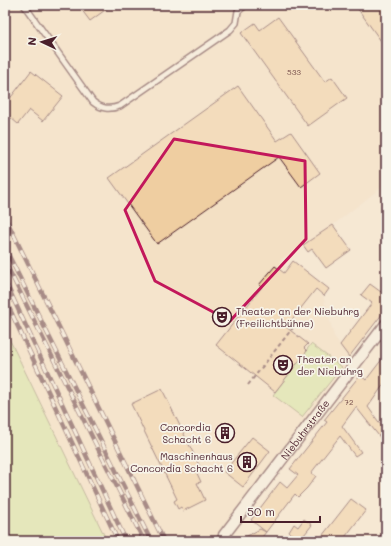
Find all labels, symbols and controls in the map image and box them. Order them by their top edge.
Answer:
north arrow [22,22,62,62]
text: N [24,37,39,46]
house number: 533 [287,67,301,77]
place label: Theater an der Niebuhrg (Freilichtbühne) [236,304,359,330]
theatre icon: Theater an der Niebuhrg (Freilichtbühne) [211,306,233,328]
place label: Theater an der Niebuhrg [297,352,363,378]
theatre icon: Theater an der Niebuhrg [272,354,294,376]
street label: Niebuhrstraße [277,397,333,463]
house number: 72 [345,397,353,407]
place label: Concordia Schacht 6 [160,420,211,446]
building icon: Concordia Schacht 6 [214,422,236,444]
place label: Maschinenhaus Concordia Schacht 6 [130,449,233,475]
building icon: Maschinenhaus Concordia Schacht 6 [236,451,258,473]
scale bar [241,498,320,524]
text: 50 m [247,503,275,519]

